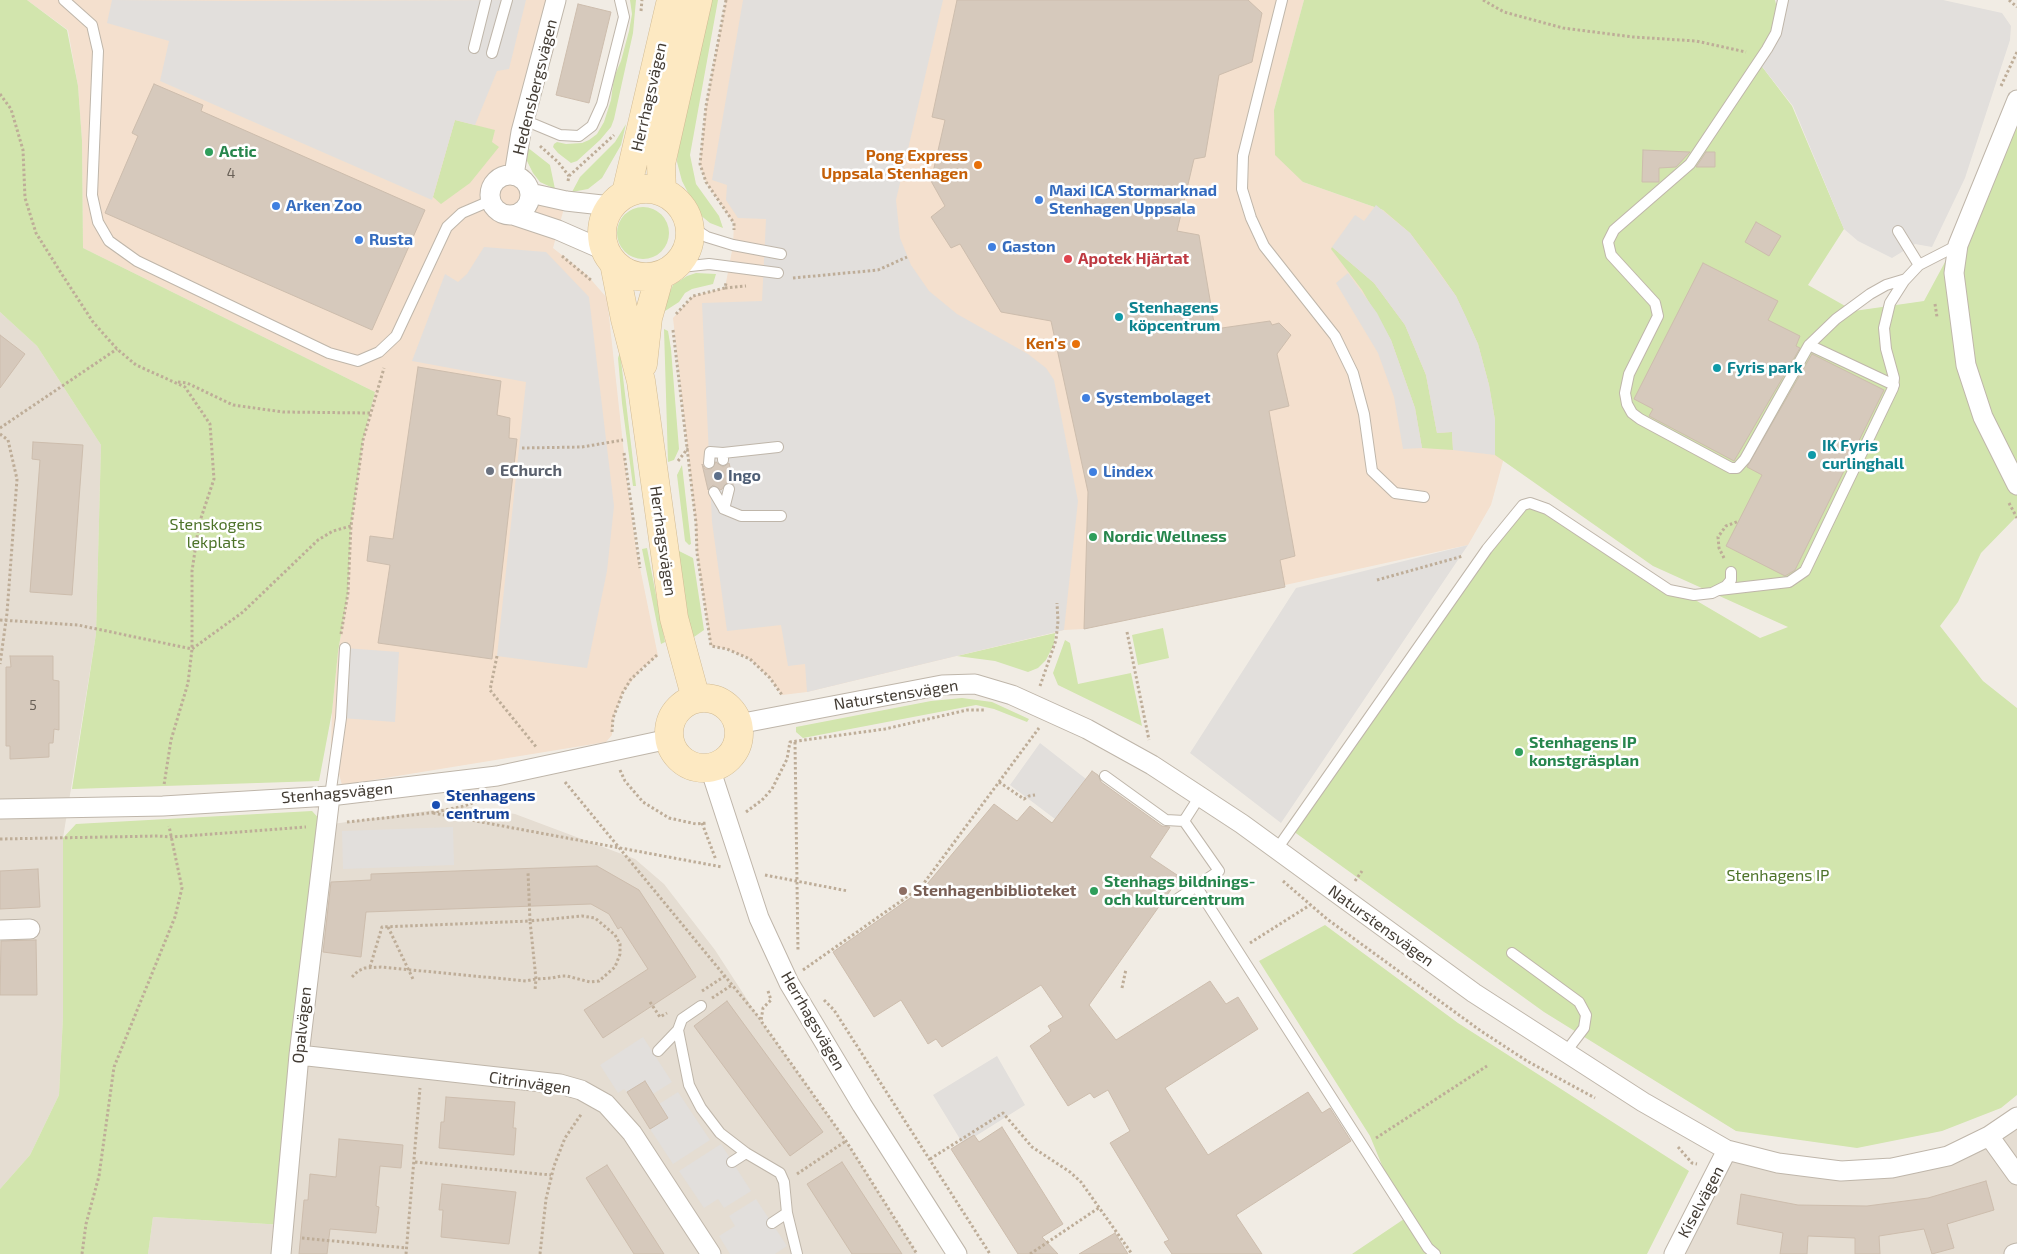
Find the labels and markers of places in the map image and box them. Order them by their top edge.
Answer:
place label: Actic [219,142,257,162]
marker: Actic [203,146,215,158]
place label: Pong Express Uppsala Stenhagen [821,146,968,184]
marker: Pong Express Uppsala Stenhagen [972,159,984,171]
place label: Maxi ICA Stormarknad Stenhagen Uppsala [1049,181,1217,219]
marker: Maxi ICA Stormarknad Stenhagen Uppsala [1033,194,1045,206]
place label: Arken Zoo [286,196,362,216]
marker: Arken Zoo [270,200,282,212]
place label: Rusta [369,230,413,250]
marker: Rusta [353,234,365,246]
place label: Gaston [1002,237,1056,257]
marker: Gaston [986,241,998,253]
place label: Apotek Hjärtat [1078,249,1189,269]
marker: Apotek Hjärtat [1062,253,1074,265]
place label: Stenhagens köpcentrum [1129,298,1220,336]
marker: Stenhagens köpcentrum [1113,311,1125,323]
place label: Ken's [1026,334,1066,354]
marker: Ken's [1070,338,1082,350]
place label: Fyris park [1727,358,1803,378]
marker: Fyris park [1711,362,1723,374]
place label: Systembolaget [1096,388,1211,408]
marker: Systembolaget [1080,392,1092,404]
place label: IK Fyris curlinghall [1822,436,1904,474]
marker: IK Fyris curlinghall [1806,449,1818,461]
place label: EChurch [500,461,562,481]
place label: Lindex [1103,462,1153,482]
marker: EChurch [484,465,496,477]
place label: Ingo [728,466,761,486]
marker: Lindex [1087,466,1099,478]
marker: Ingo [712,470,724,482]
place label: Nordic Wellness [1103,527,1227,547]
marker: Nordic Wellness [1087,531,1099,543]
place label: Stenhagens IP konstgräsplan [1529,733,1639,771]
marker: Stenhagens IP konstgräsplan [1513,746,1525,758]
place label: Stenhagens centrum [446,786,536,824]
marker: Stenhagens centrum [430,799,442,811]
place label: Stenhags bildnings- och kulturcentrum [1104,872,1255,910]
place label: Stenhagenbiblioteket [913,881,1076,901]
marker: Stenhagenbiblioteket [897,885,909,897]
marker: Stenhags bildnings- och kulturcentrum [1088,885,1100,897]

